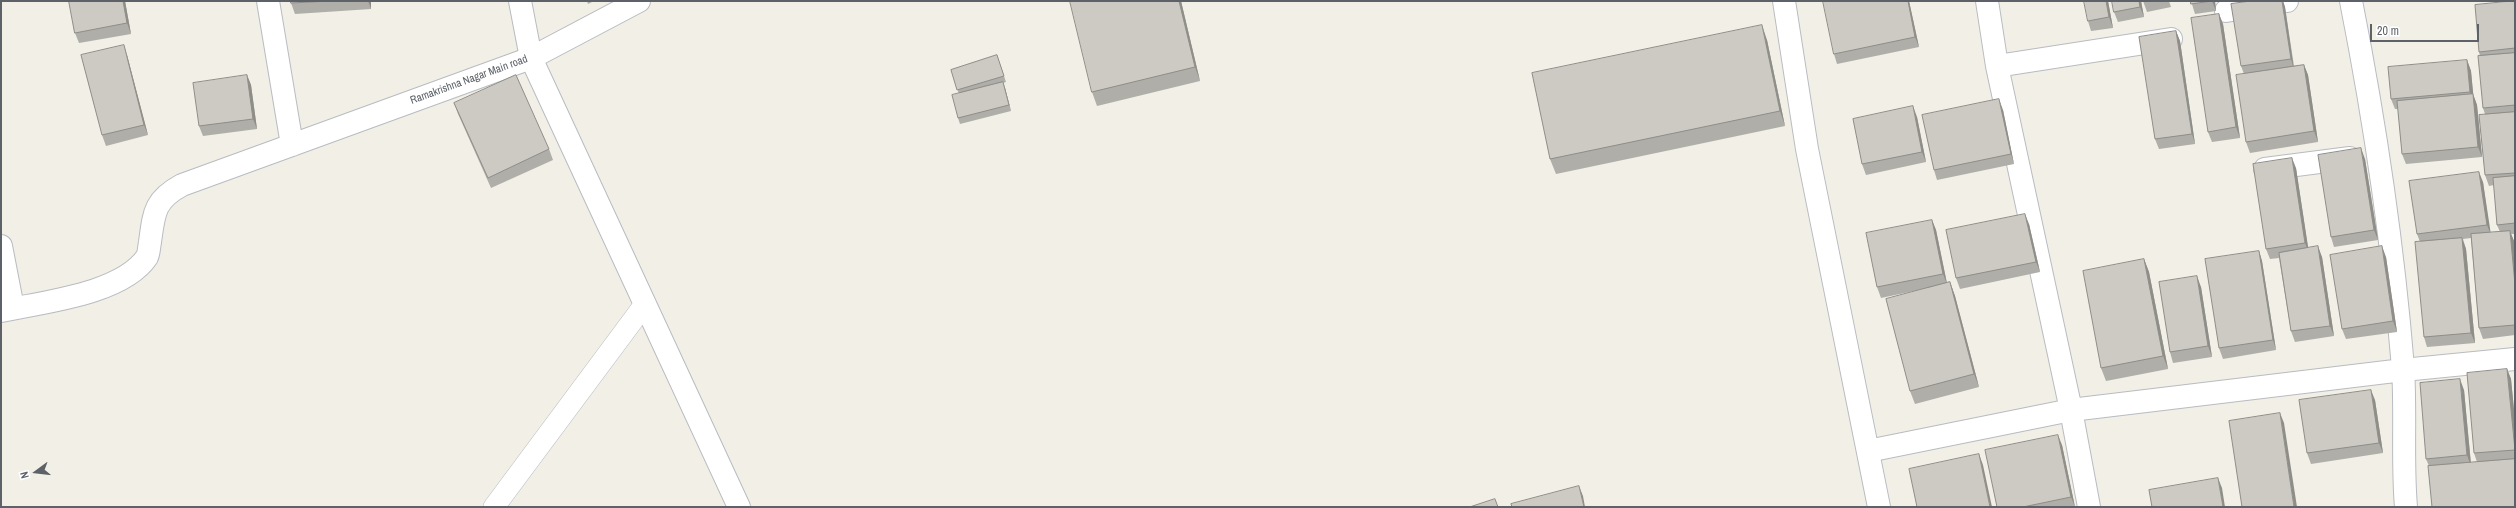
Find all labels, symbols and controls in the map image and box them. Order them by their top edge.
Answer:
scale bar [2372,16,2481,42]
text: 20 m [2377,23,2399,39]
street label: Ramakrishna Nagar Main road [409,53,529,107]
north arrow [16,452,56,492]
text: N [17,470,32,480]

